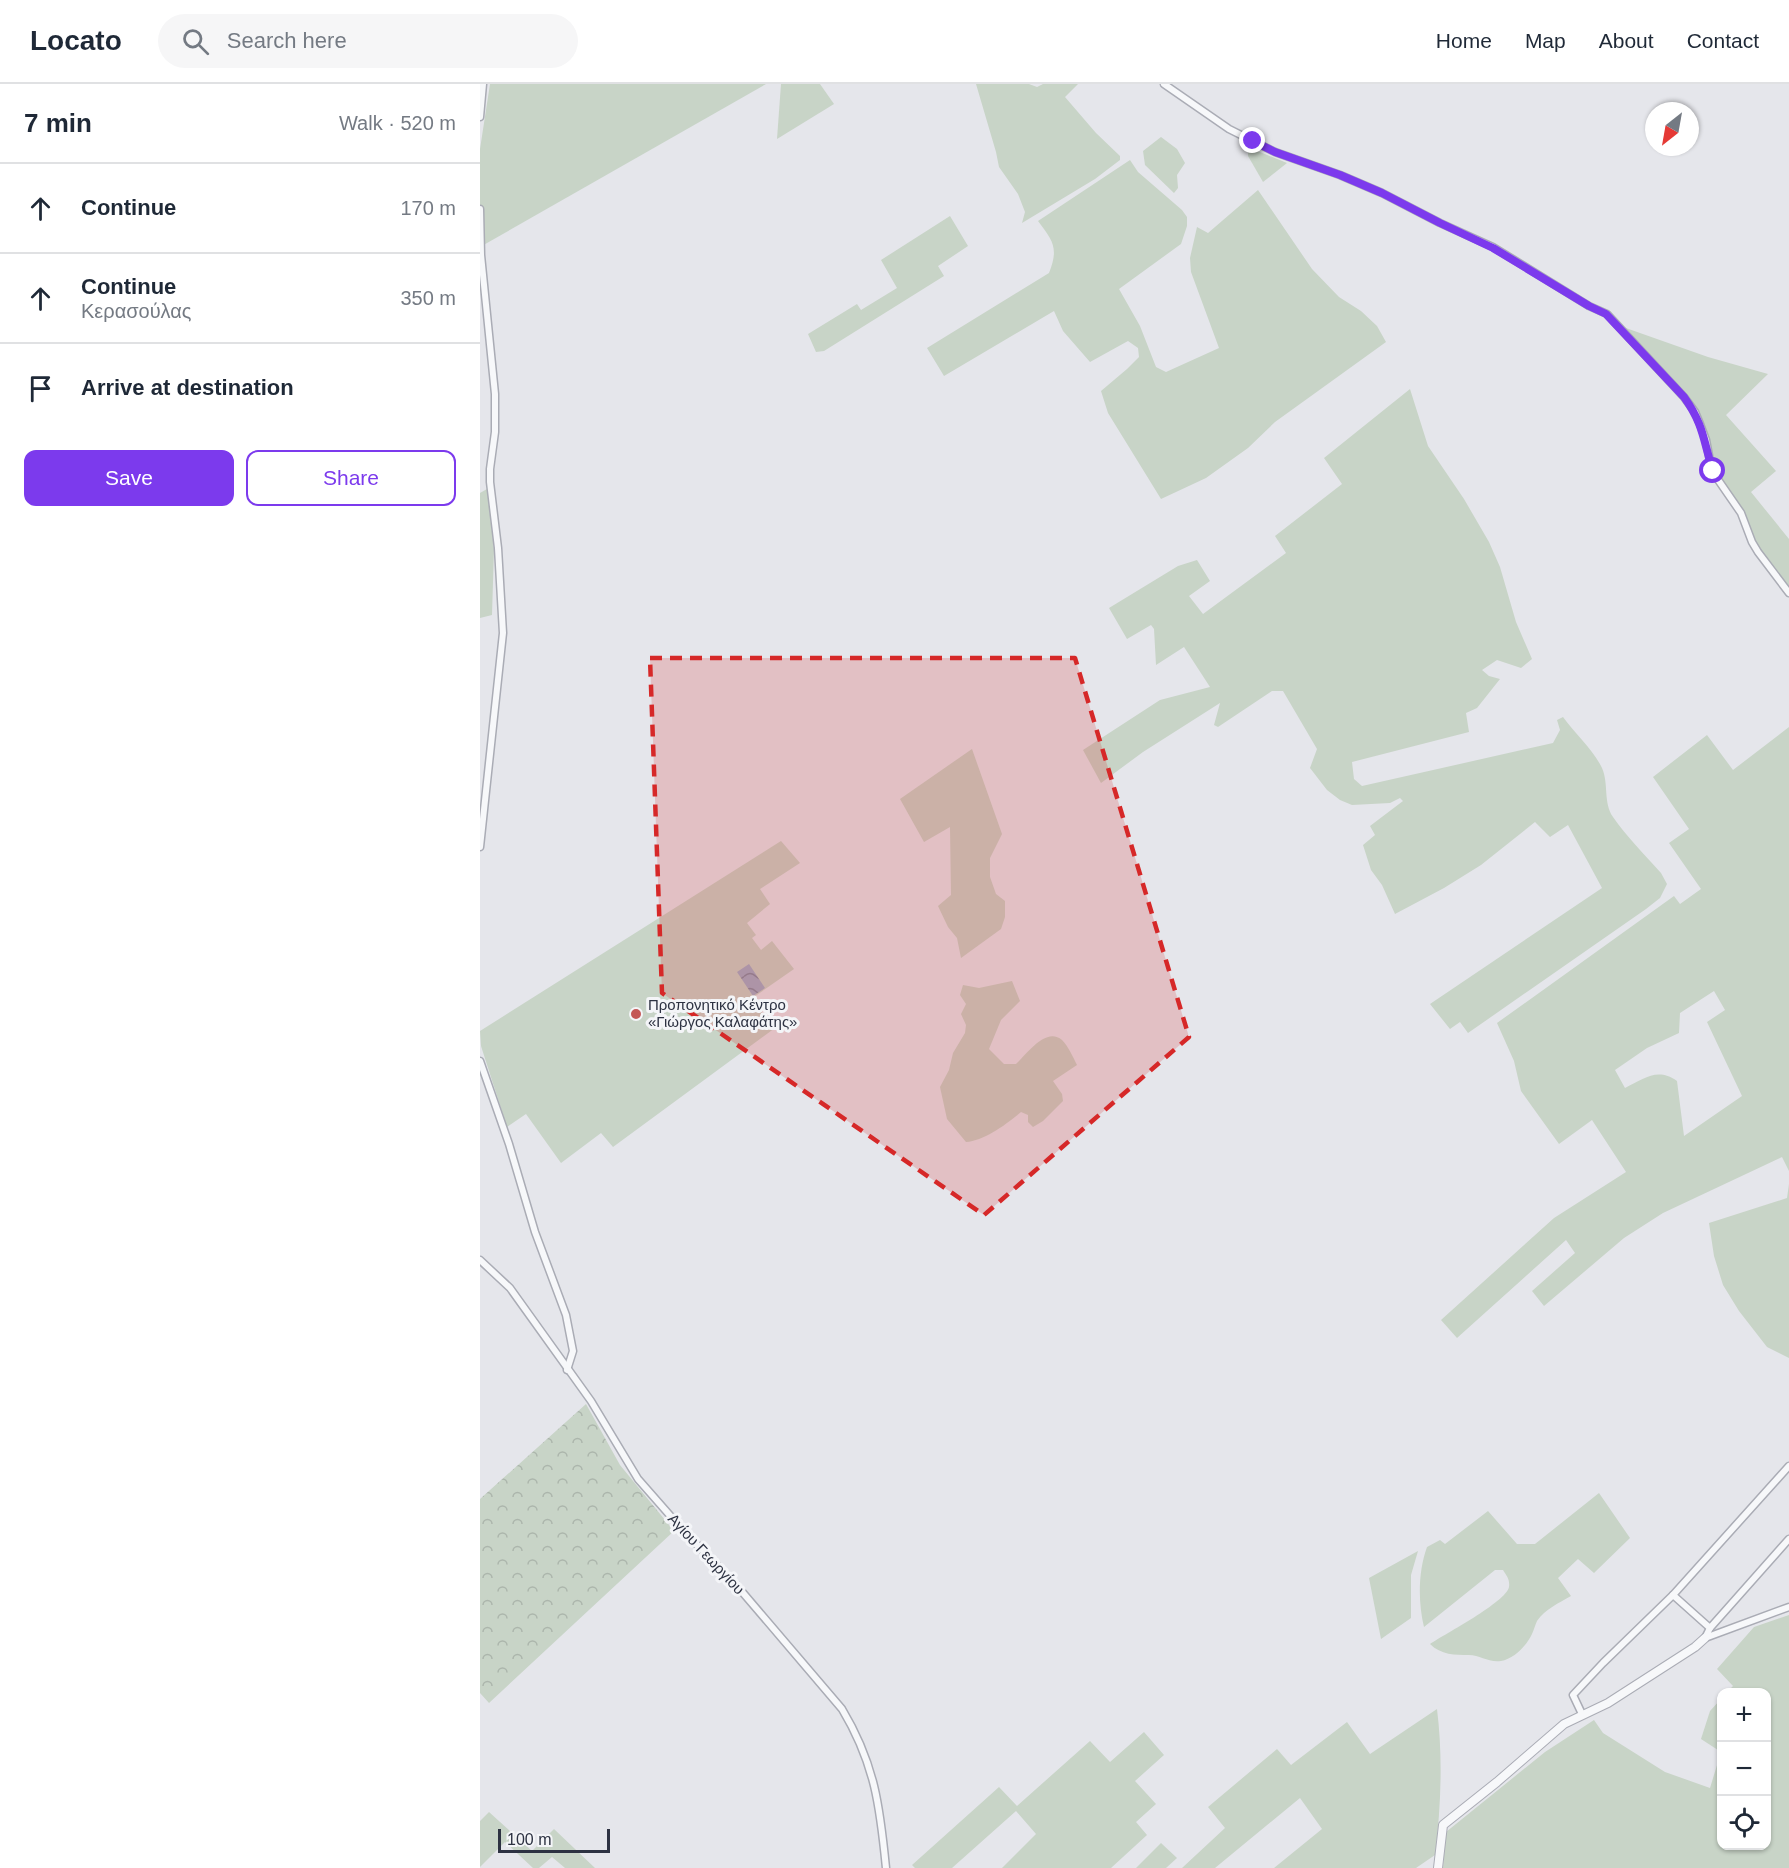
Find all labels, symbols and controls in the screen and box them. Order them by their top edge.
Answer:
search box [158,14,578,68]
text: Locato [30,25,122,56]
icon: search [179,25,212,58]
text: Search here [227,28,347,53]
text: Home [1436,29,1492,52]
text: Map [1525,29,1566,52]
text: About [1599,29,1654,52]
text: Contact [1687,29,1759,52]
north arrow [1645,102,1699,156]
text: 7 min [24,108,92,138]
text: Walk · 520 m [339,112,456,134]
route end [1239,127,1265,153]
icon: ahead [24,192,57,225]
text: Continue [81,195,176,220]
text: 170 m [400,197,456,219]
text: Continue [81,274,176,299]
icon: ahead [24,282,57,315]
text: 350 m [400,287,456,309]
text: Κερασούλας [81,300,192,322]
icon: arrive [24,372,57,405]
text: Arrive at destination [81,375,294,400]
button: Save [24,450,234,506]
button: Share [246,450,456,506]
route start [1699,457,1725,483]
place label: Προπονητικό Κέντρο «Γιώργος Καλαφάτης» [648,996,797,1030]
marker: Προπονητικό Κέντρο «Γιώργος Καλαφάτης» [629,1007,643,1021]
street label: Αγίου Γεωργίου [665,1510,748,1597]
map controls [1717,1688,1771,1850]
button: + [1717,1688,1771,1742]
button: − [1717,1742,1771,1796]
button: locate [1717,1796,1771,1850]
scale bar [498,1826,610,1854]
text: 100 m [507,1831,551,1848]

